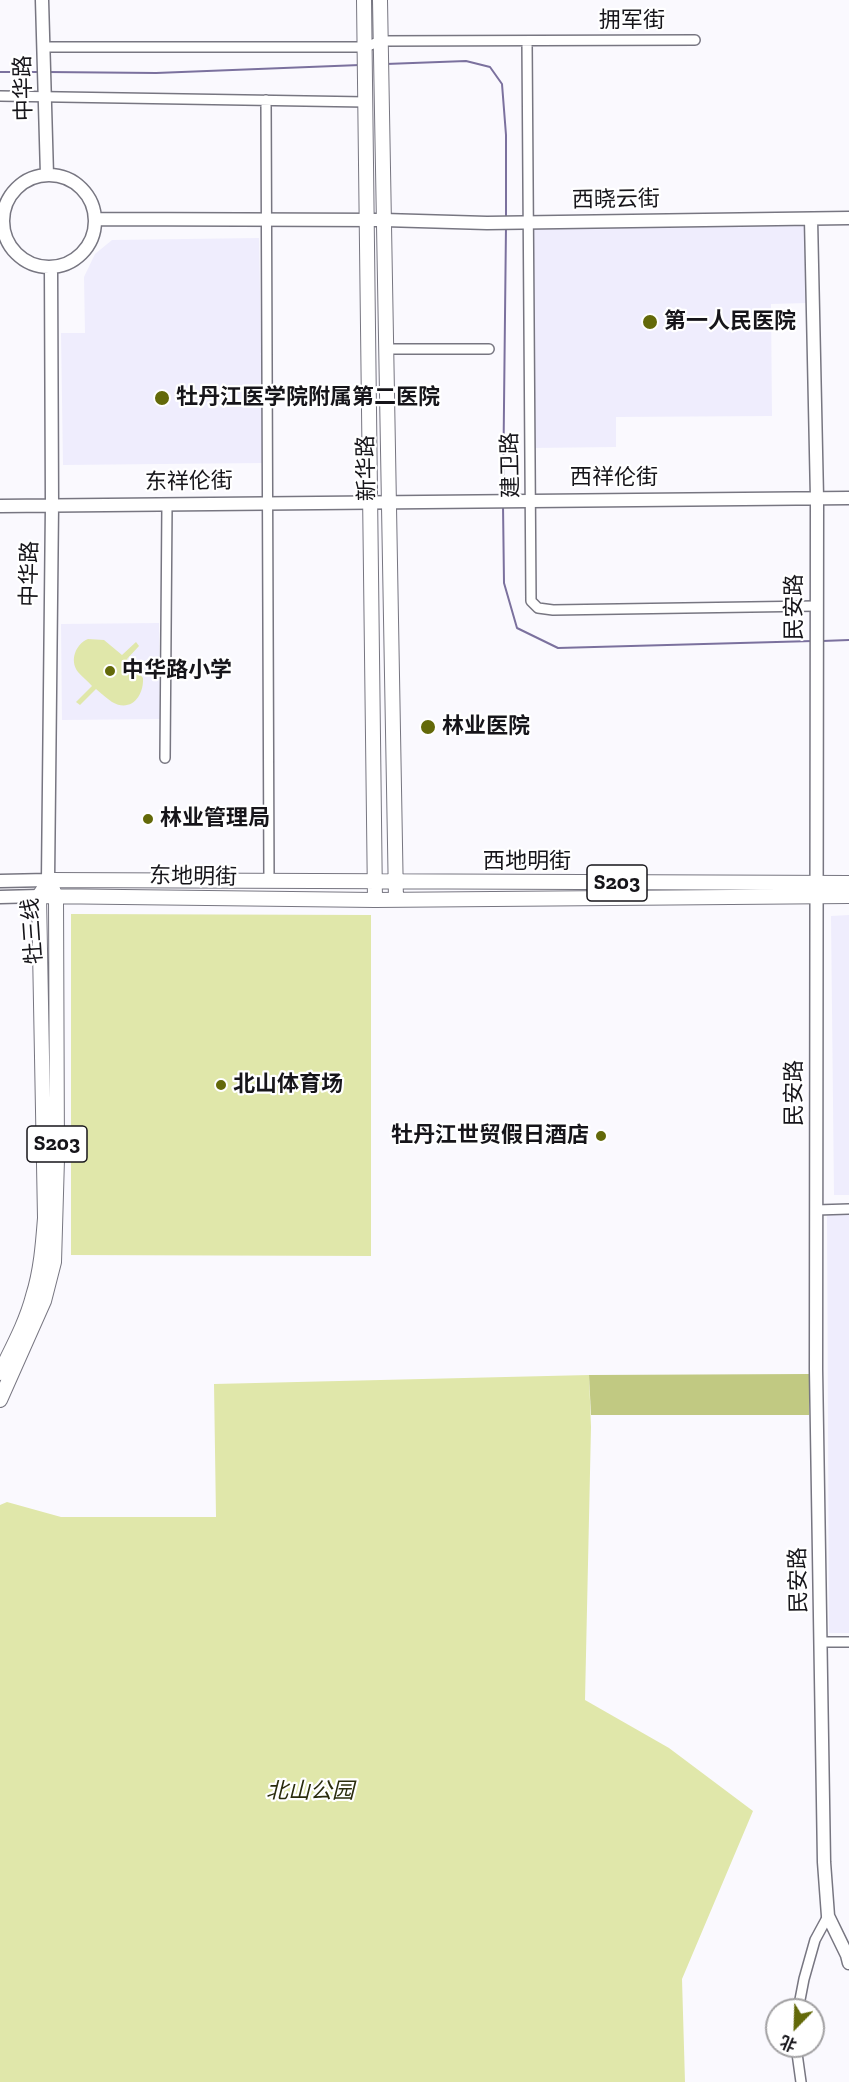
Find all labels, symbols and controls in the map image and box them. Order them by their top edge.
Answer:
street label: 拥军街 [599,8,665,34]
street label: 中华路 [10,55,38,121]
street label: 西晓云街 [572,186,660,214]
place label: 第一人民医院 [664,309,796,335]
marker: 第一人民医院 [641,313,659,331]
place label: 牡丹江医学院附属第二医院 [176,385,440,411]
marker: 牡丹江医学院附属第二医院 [153,389,171,407]
street label: 建卫路 [497,432,525,498]
street label: 新华路 [353,435,381,501]
street label: 西祥伦街 [570,465,658,491]
street label: 东祥伦街 [145,468,233,496]
street label: 中华路 [16,541,44,607]
street label: 民安路 [782,574,808,640]
place label: 中华路小学 [122,658,232,684]
marker: 中华路小学 [103,664,117,678]
place label: 林业医院 [442,714,530,740]
marker: 林业医院 [419,718,437,736]
place label: 林业管理局 [160,806,270,832]
marker: 林业管理局 [141,812,155,826]
street label: 西地明街 [483,849,571,875]
street label: 东地明街 [149,863,237,891]
road number: S203 [587,865,647,901]
street label: 牡三线 [18,897,48,965]
street label: 民安路 [782,1060,808,1126]
place label: 北山体育场 [233,1072,343,1098]
marker: 北山体育场 [214,1078,228,1092]
place label: 牡丹江世贸假日酒店 [391,1123,589,1149]
road number: S203 [27,1126,87,1162]
marker: 牡丹江世贸假日酒店 [594,1129,608,1143]
street label: 民安路 [785,1547,813,1613]
park label: 北山公园 [266,1779,354,1805]
north arrow [765,1998,825,2058]
text: 北 [777,2031,800,2055]

